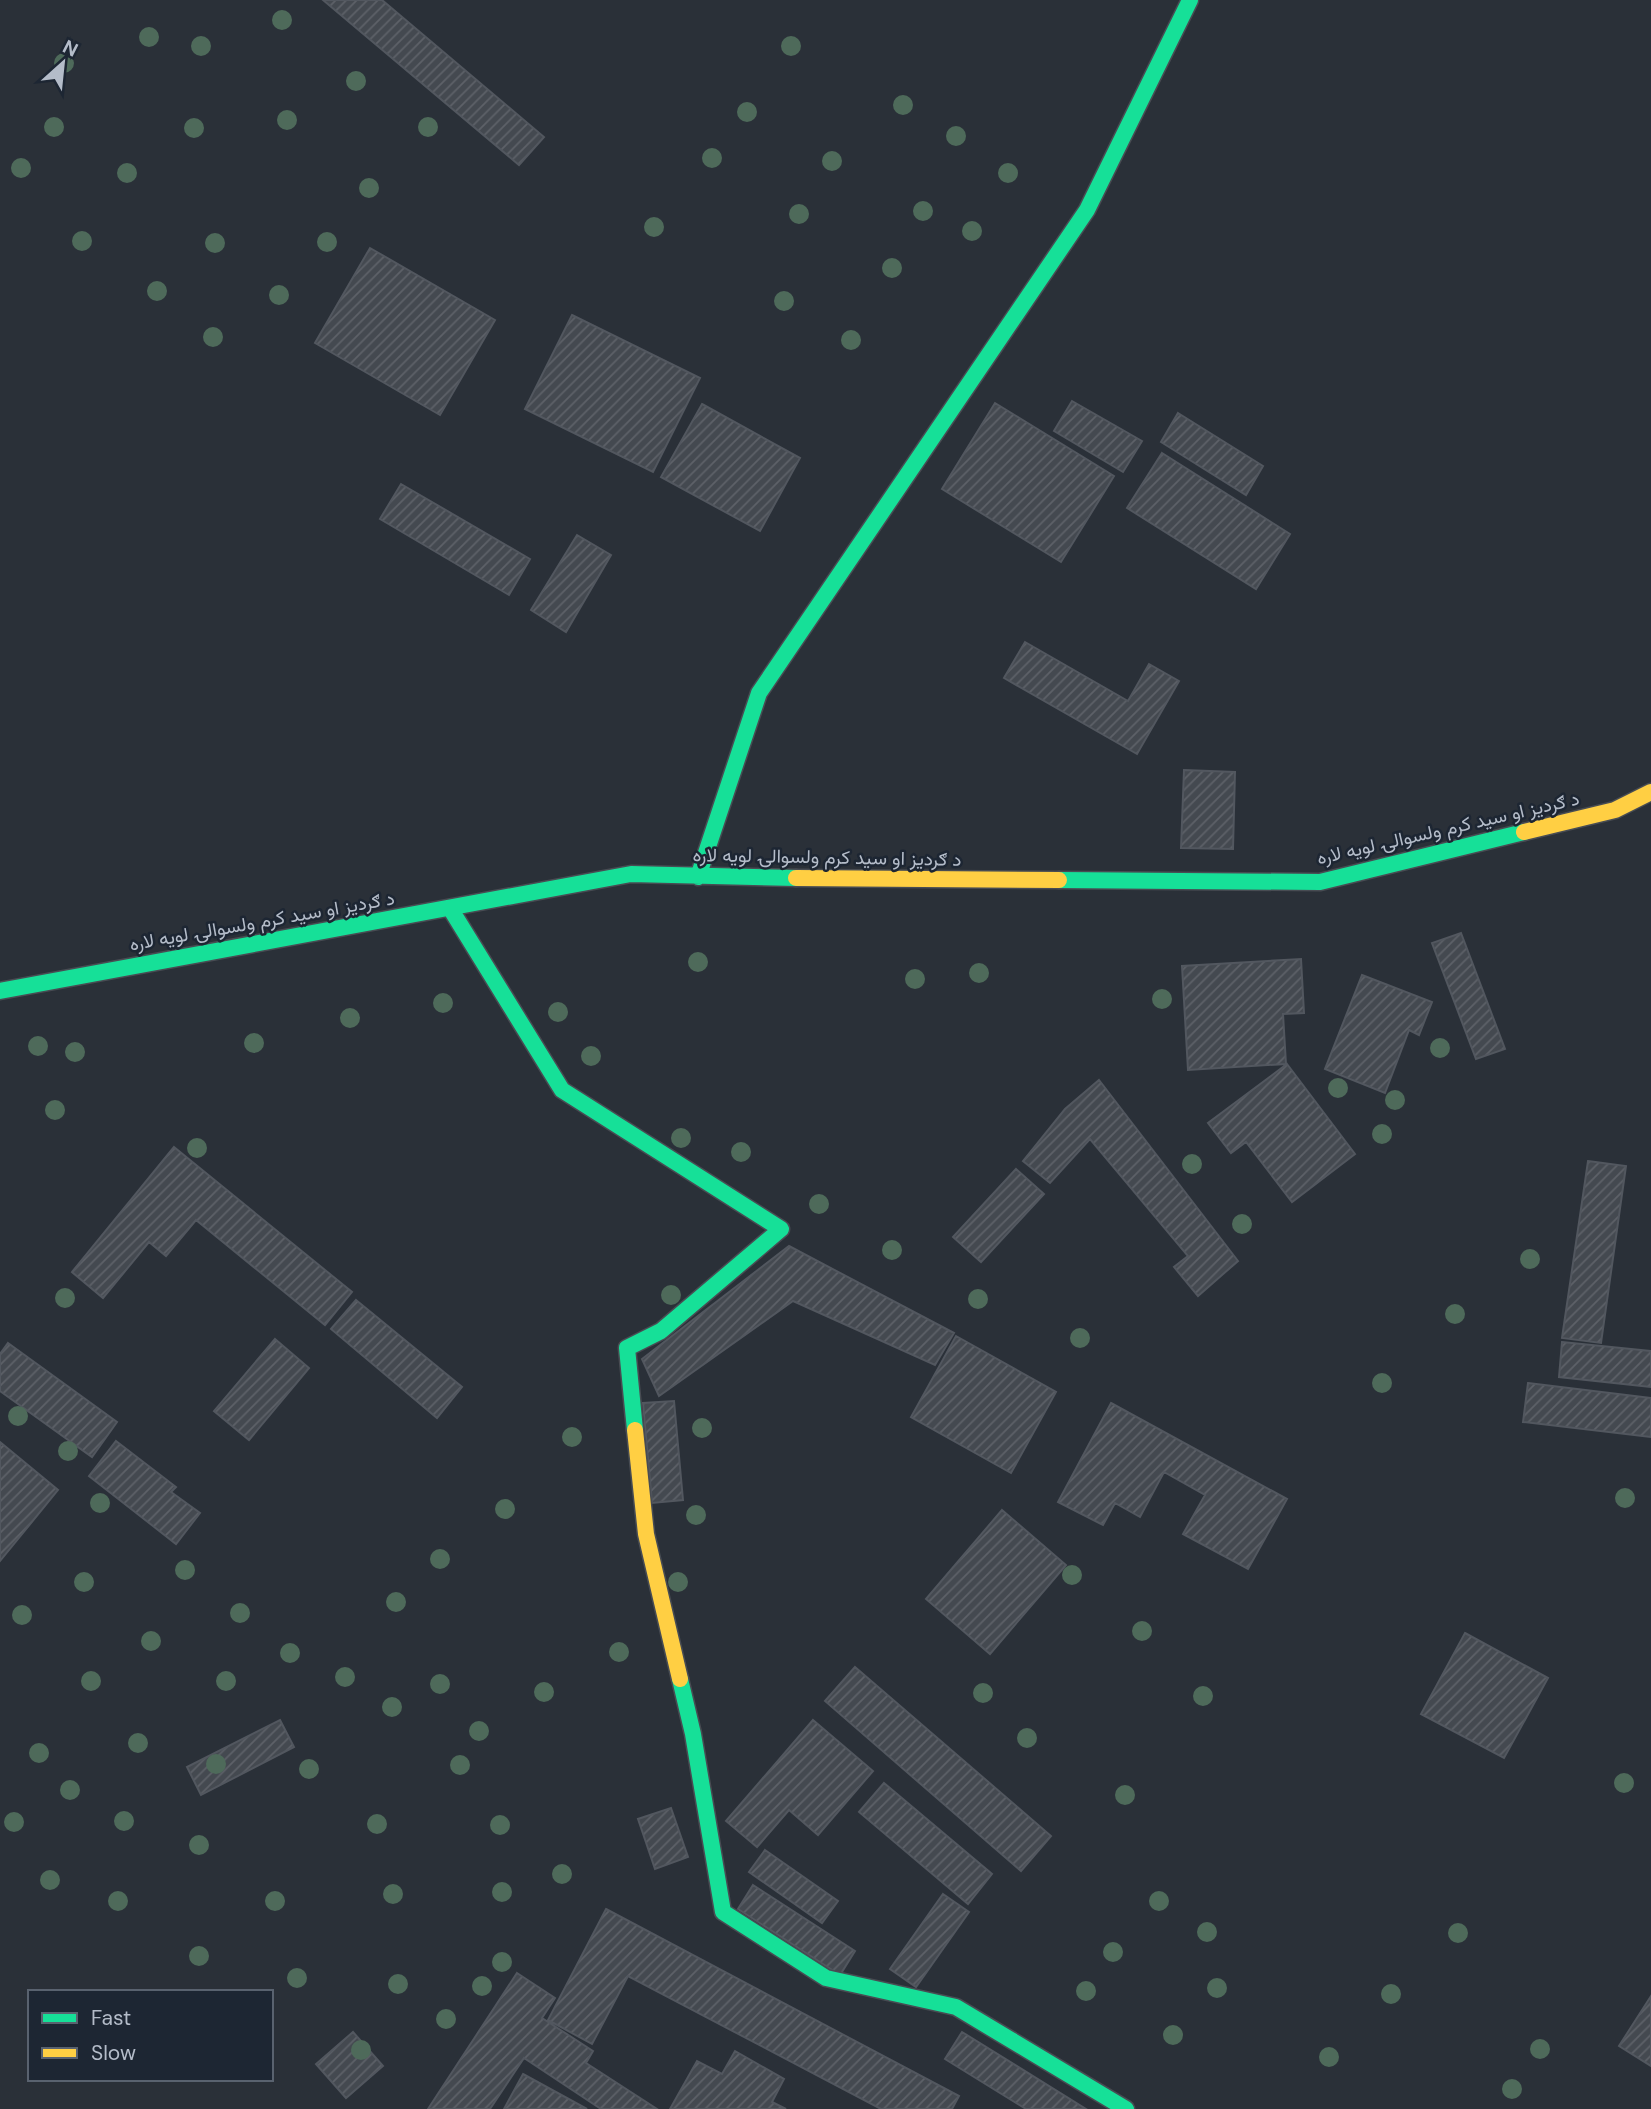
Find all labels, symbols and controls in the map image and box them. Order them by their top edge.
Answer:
north arrow [28,28,98,98]
text: N [59,34,82,63]
street label: د ګردیز او سید کرم ولسوالۍ لویه لاره [1314,786,1582,870]
street label: د ګردیز او سید کرم ولسوالۍ لویه لاره [692,842,962,872]
street label: د ګردیز او سید کرم ولسوالۍ لویه لاره [127,885,397,957]
legend [28,1990,273,2081]
text: Fast [91,2004,131,2032]
text: Slow [91,2039,136,2067]

